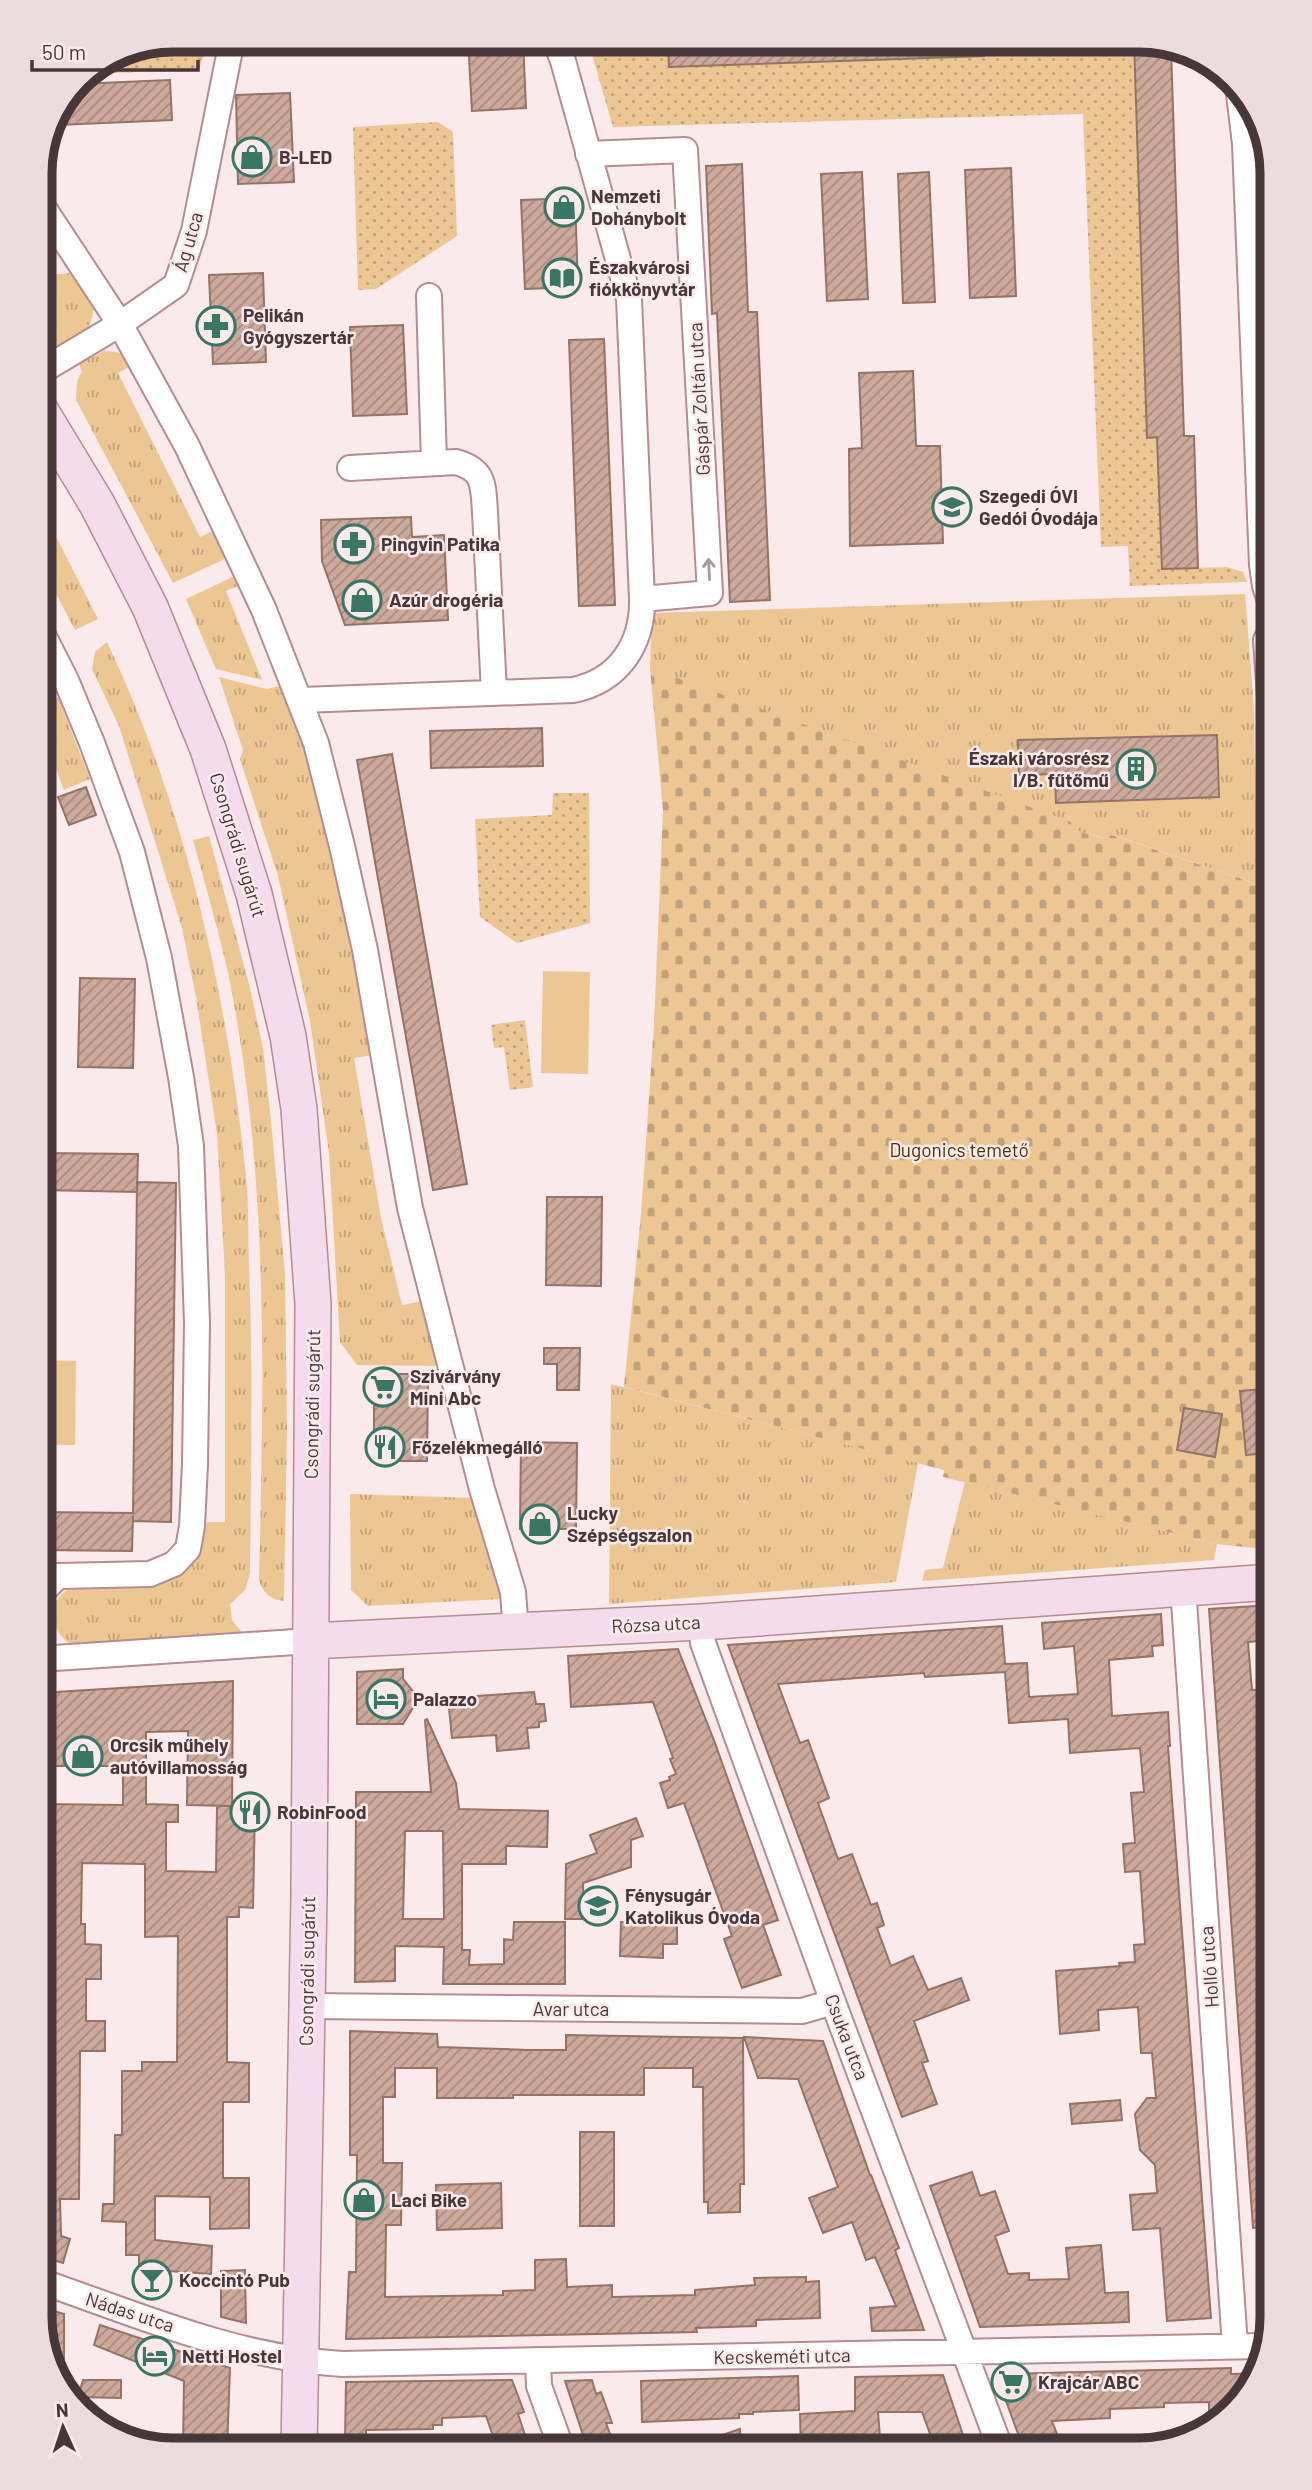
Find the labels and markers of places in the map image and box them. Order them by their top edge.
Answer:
shop icon: B-LED [231,136,273,178]
place label: B-LED [279,145,332,168]
place label: Nemzeti Dohánybolt [591,184,686,229]
shop icon: Nemzeti Dohánybolt [543,186,585,228]
place label: Északvárosi fiókkönyvtár [589,255,696,300]
library icon: Északvárosi fiókkönyvtár [541,257,583,299]
place label: Pelikán Gyógyszertár [243,303,355,348]
pharmacy icon: Pelikán Gyógyszertár [195,305,237,347]
place label: Szegedi ÓVI Gedói Óvodája [979,484,1098,529]
school or university icon: Szegedi ÓVI Gedói Óvodája [931,486,973,528]
pharmacy icon: Pingvin Patika [333,523,375,565]
place label: Pingvin Patika [381,532,500,555]
shop icon: Azúr drogéria [341,579,383,621]
place label: Azúr drogéria [389,588,503,611]
place label: Északi városrész I/B. fűtőmű [969,746,1109,791]
building icon: Északi városrész I/B. fűtőmű [1115,748,1157,790]
place label: Szivárvány Mini Abc [410,1364,501,1409]
supermarket icon: Szivárvány Mini Abc [362,1366,404,1408]
restaurant icon: Főzelékmegálló [364,1426,406,1468]
place label: Főzelékmegálló [412,1435,543,1458]
place label: Lucky Szépségszalon [567,1501,692,1546]
shop icon: Lucky Szépségszalon [519,1503,561,1545]
hotel icon: Palazzo [365,1678,407,1720]
place label: Palazzo [413,1687,477,1710]
place label: Orcsik műhely autóvillamosság [110,1733,247,1778]
shop icon: Orcsik műhely autóvillamosság [62,1735,104,1777]
restaurant icon: RobinFood [229,1791,271,1833]
place label: RobinFood [277,1800,367,1823]
place label: Fénysugár Katolikus Óvoda [625,1883,760,1928]
school or university icon: Fénysugár Katolikus Óvoda [577,1885,619,1927]
shop icon: Laci Bike [343,2179,385,2221]
place label: Laci Bike [391,2188,467,2211]
bar icon: Koccintó Pub [131,2259,173,2301]
place label: Koccintó Pub [179,2268,290,2291]
hotel icon: Netti Hostel [134,2335,176,2377]
place label: Netti Hostel [182,2344,282,2367]
supermarket icon: Krajcár ABC [990,2361,1032,2403]
place label: Krajcár ABC [1038,2370,1139,2393]

